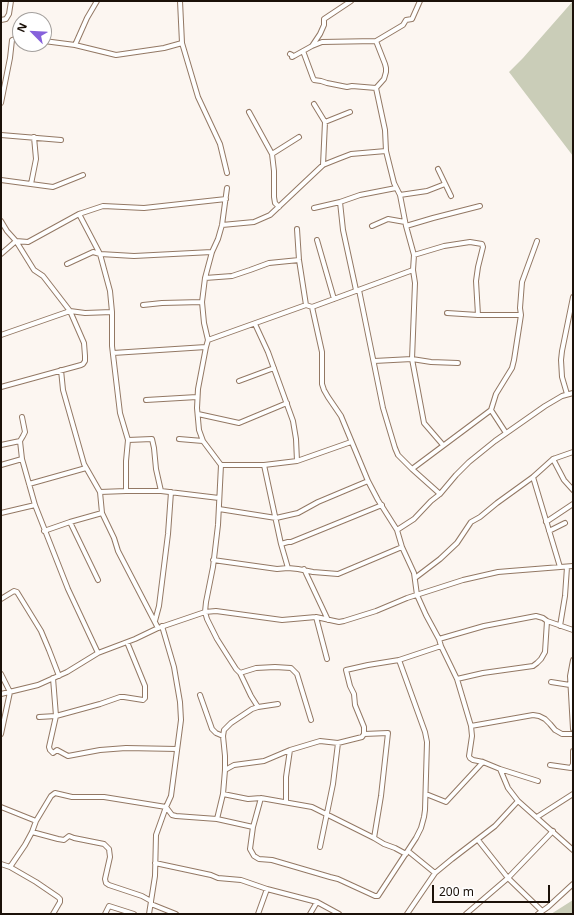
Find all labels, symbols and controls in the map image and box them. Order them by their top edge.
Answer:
north arrow [12,12,52,52]
text: N [13,20,30,34]
scale bar [434,877,552,903]
text: 200 m [439,883,474,900]

